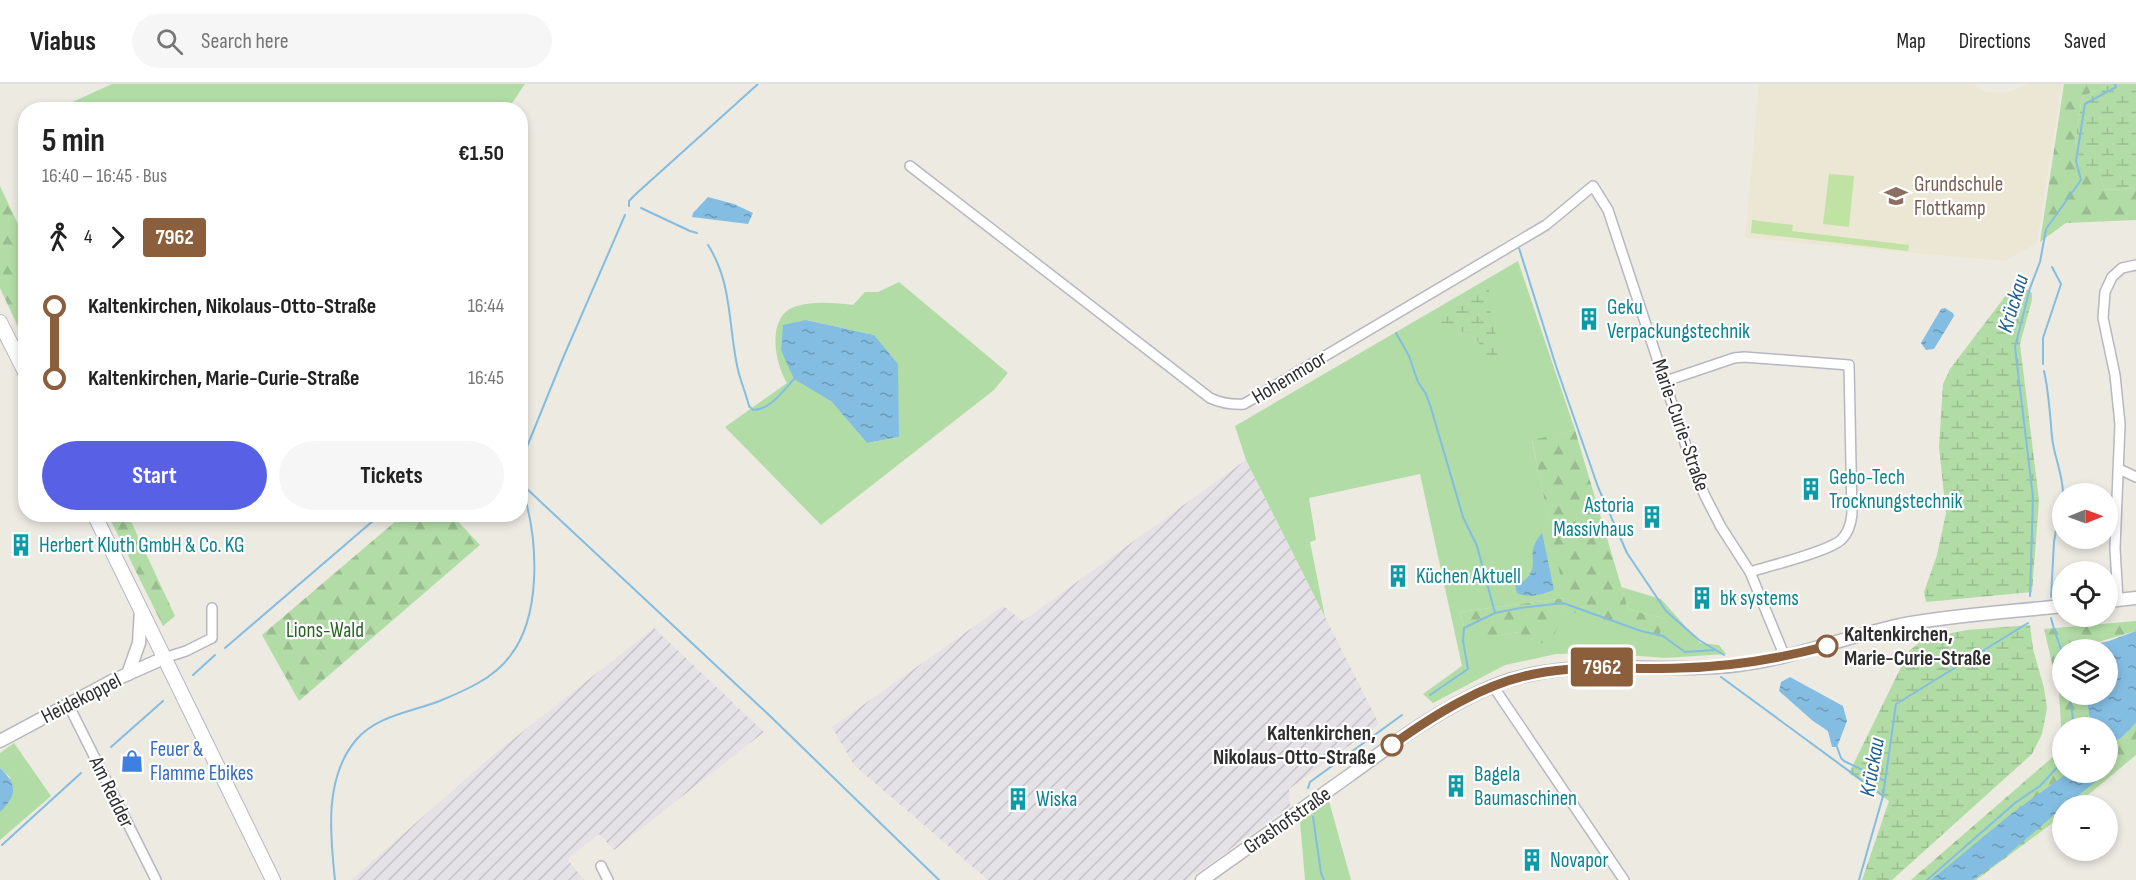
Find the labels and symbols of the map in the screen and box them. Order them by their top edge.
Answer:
place label: Grundschule Flottkamp [1914,172,2003,221]
school or university icon: Grundschule Flottkamp [1883,183,1909,209]
water label: Krückau [1992,271,2035,336]
place label: Geku Verpackungstechnik [1607,295,1750,344]
building icon: Geku Verpackungstechnik [1576,306,1602,332]
street label: Hohenmoor [1247,345,1331,409]
street label: Marie-Curie-Straße [1646,356,1715,494]
place label: Gebo-Tech Trocknungstechnik [1829,465,1962,514]
building icon: Gebo-Tech Trocknungstechnik [1798,476,1824,502]
north arrow [2052,483,2118,549]
place label: Astoria Massivhaus [1553,493,1634,542]
building icon: Astoria Massivhaus [1639,504,1665,530]
building icon: Herbert Kluth GmbH & Co. KG [8,532,34,558]
place label: Herbert Kluth GmbH & Co. KG [39,533,245,558]
building icon: Küchen Aktuell [1385,563,1411,589]
place label: Küchen Aktuell [1416,564,1521,589]
building icon: bk systems [1689,585,1715,611]
place label: bk systems [1720,586,1799,611]
park label: Lions-Wald [286,618,364,643]
place label: Kaltenkirchen, Marie-Curie-Straße [1844,622,1991,671]
marker: Kaltenkirchen, Marie-Curie-Straße [1816,635,1838,657]
line badge: 7962 [1560,648,1644,686]
street label: Heidekoppel [37,668,125,729]
place label: Kaltenkirchen, Nikolaus-Otto-Straße [1213,721,1376,770]
marker: Kaltenkirchen, Nikolaus-Otto-Straße [1381,734,1403,756]
water label: Krückau [1854,736,1891,799]
place label: Feuer & Flamme Ebikes [150,737,254,786]
shop icon: Feuer & Flamme Ebikes [119,748,145,774]
street label: Am Redder [83,752,139,832]
place label: Bagela Baumaschinen [1474,762,1577,811]
building icon: Bagela Baumaschinen [1443,773,1469,799]
street label: Grashofstraße [1239,781,1336,859]
building icon: Wiska [1005,786,1031,812]
place label: Wiska [1036,787,1077,812]
building icon: Novapor [1519,847,1545,873]
place label: Novapor [1550,848,1609,873]

